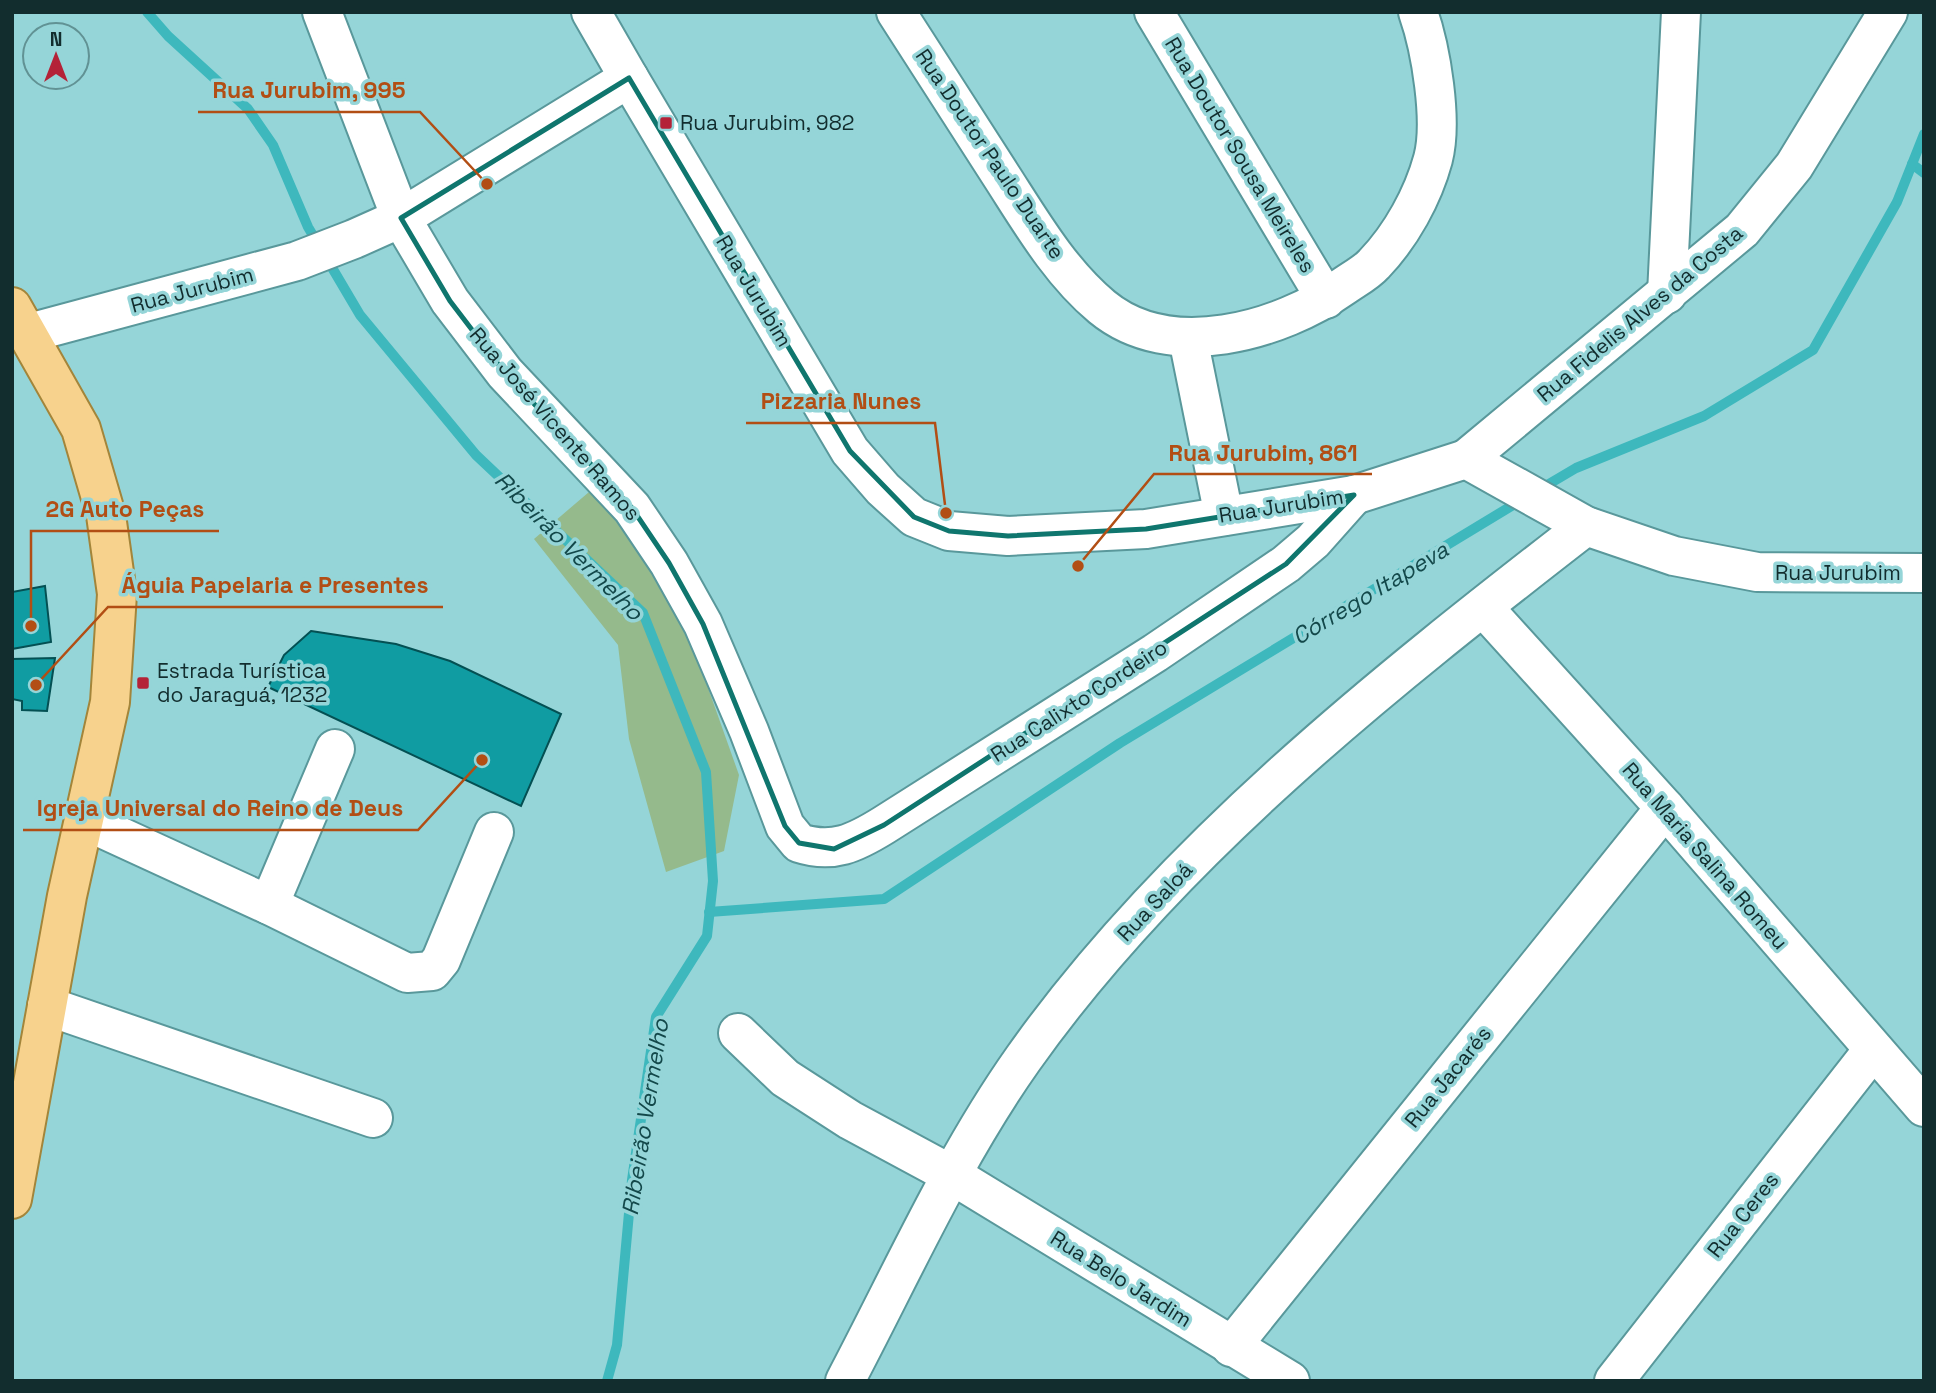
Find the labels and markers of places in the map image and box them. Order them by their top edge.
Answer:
callout: Rua Jurubim, 995 [198,68,420,112]
place label: Rua Jurubim, 982 [680,109,854,136]
marker: Rua Jurubim, 982 [658,115,674,131]
callout: Pizzaria Nunes [746,379,935,423]
callout: Rua Jurubim, 861 [1154,430,1372,474]
callout: 2G Auto Peças [31,487,219,531]
callout: Águia Papelaria e Presentes [108,563,443,607]
place label: Estrada Turística do Jaraguá, 1232 [157,657,327,708]
marker: Estrada Turística do Jaraguá, 1232 [135,675,151,691]
callout: Igreja Universal do Reino de Deus [23,786,418,830]

